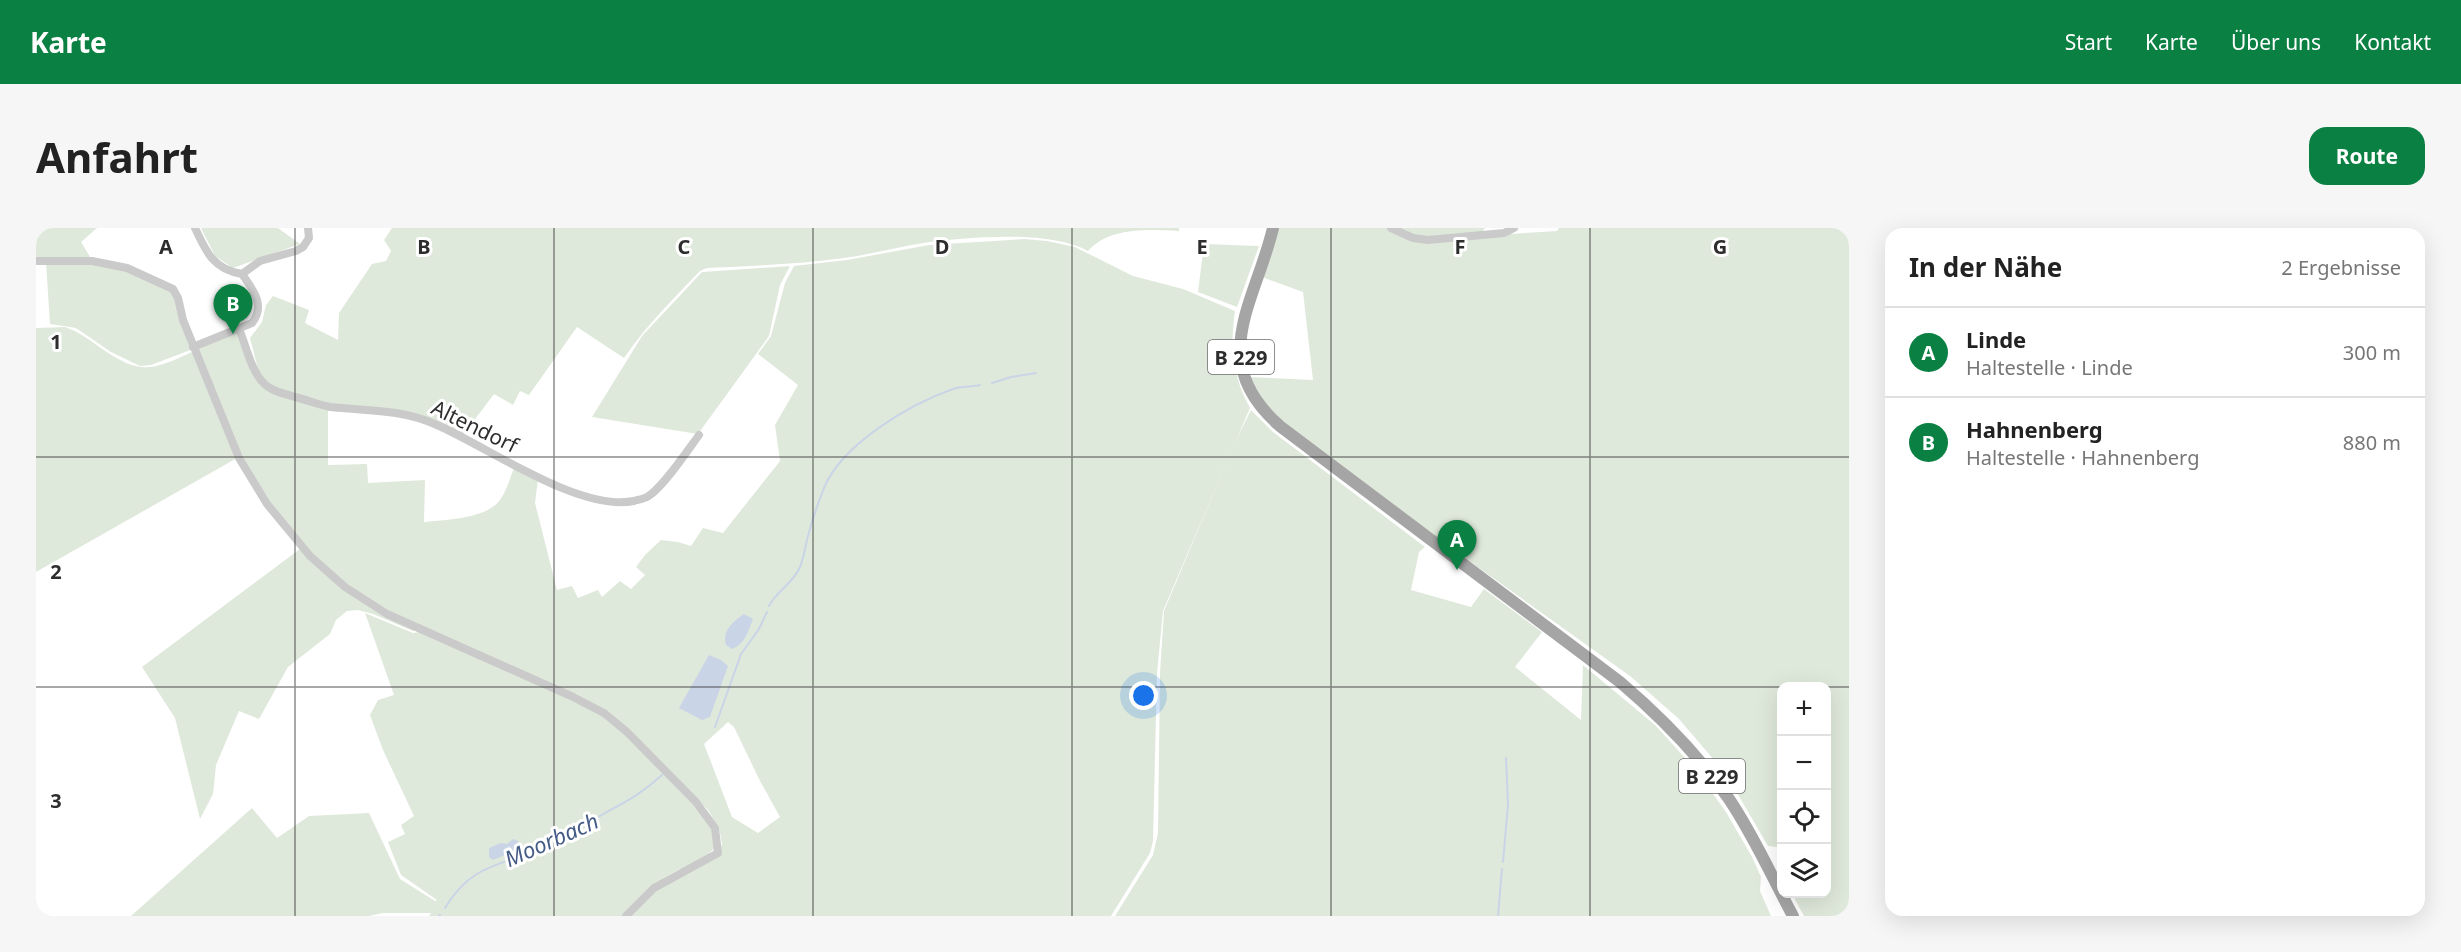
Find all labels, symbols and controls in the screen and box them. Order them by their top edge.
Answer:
text: Karte [30,23,107,61]
text: Start [2065,28,2112,56]
text: Karte [2145,28,2198,56]
text: Über uns [2231,28,2321,56]
text: Kontakt [2354,28,2431,56]
button: Route [2309,127,2425,185]
text: Anfahrt [36,128,198,185]
text: A [159,233,173,260]
text: B [417,233,431,260]
text: C [678,233,691,260]
text: D [935,233,949,260]
text: E [1196,233,1208,260]
text: F [1455,233,1465,260]
text: G [1713,233,1727,260]
text: In der Nähe [1909,249,2062,285]
text: 2 Ergebnisse [2281,254,2401,281]
pin: B [214,285,252,334]
text: Linde [1966,324,2026,354]
text: 1 [50,328,62,355]
text: A [1922,339,1935,366]
text: 300 m [2343,339,2401,366]
road number: B 229 [1208,340,1274,374]
text: Haltestelle · Linde [1966,354,2133,381]
street label: Altendorf [427,393,524,460]
text: Hahnenberg [1966,414,2103,444]
text: B [1922,429,1935,456]
text: 880 m [2343,429,2401,456]
text: Haltestelle · Hahnenberg [1966,444,2199,471]
pin: A [1438,520,1476,570]
text: 2 [50,558,62,585]
your location [1129,681,1158,710]
map controls [1777,682,1831,898]
button: + [1777,682,1831,736]
button: − [1777,736,1831,790]
road number: B 229 [1679,759,1745,793]
text: 3 [50,787,62,814]
button: locate [1777,790,1831,844]
water label: Moorbach [499,805,603,873]
button: layers [1777,844,1831,898]

